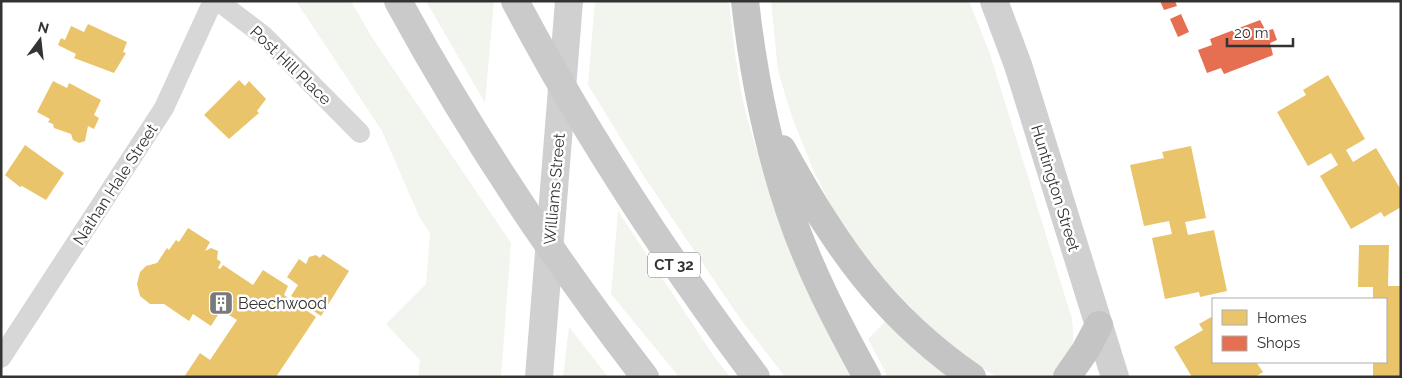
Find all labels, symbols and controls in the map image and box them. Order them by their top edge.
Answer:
north arrow [15,15,65,65]
scale bar [1227,15,1293,47]
text: N [36,18,51,37]
street label: Post Hill Place [246,22,335,109]
text: 20 m [1234,24,1269,42]
street label: Nathan Hale Street [69,120,162,248]
street label: Huntington Street [1027,123,1084,254]
street label: Williams Street [540,132,569,246]
road number: CT 32 [648,252,700,278]
building icon: Beechwood [208,290,234,316]
place label: Beechwood [238,294,327,313]
legend [1212,298,1387,363]
text: Homes [1257,309,1307,327]
text: Shops [1257,334,1300,352]

